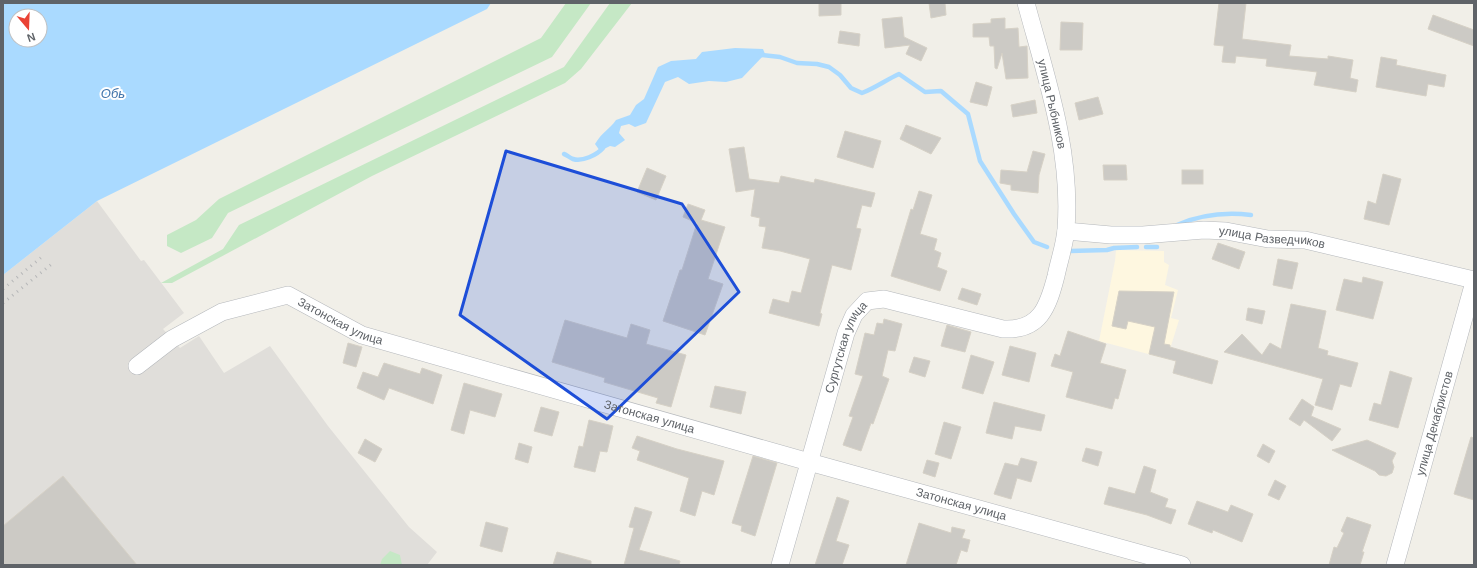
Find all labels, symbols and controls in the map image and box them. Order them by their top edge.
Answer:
north arrow [8,8,48,48]
text: N [25,30,37,44]
street label: улица Рыбников [1035,58,1069,150]
water label: Обь [101,86,125,101]
street label: улица Разведчиков [1219,224,1326,252]
street label: Затонская улица [295,295,385,348]
street label: Сургутская улица [822,298,870,395]
street label: улица Декабристов [1413,369,1456,477]
street label: Затонская улица [602,397,696,436]
street label: Затонская улица [914,485,1009,523]

